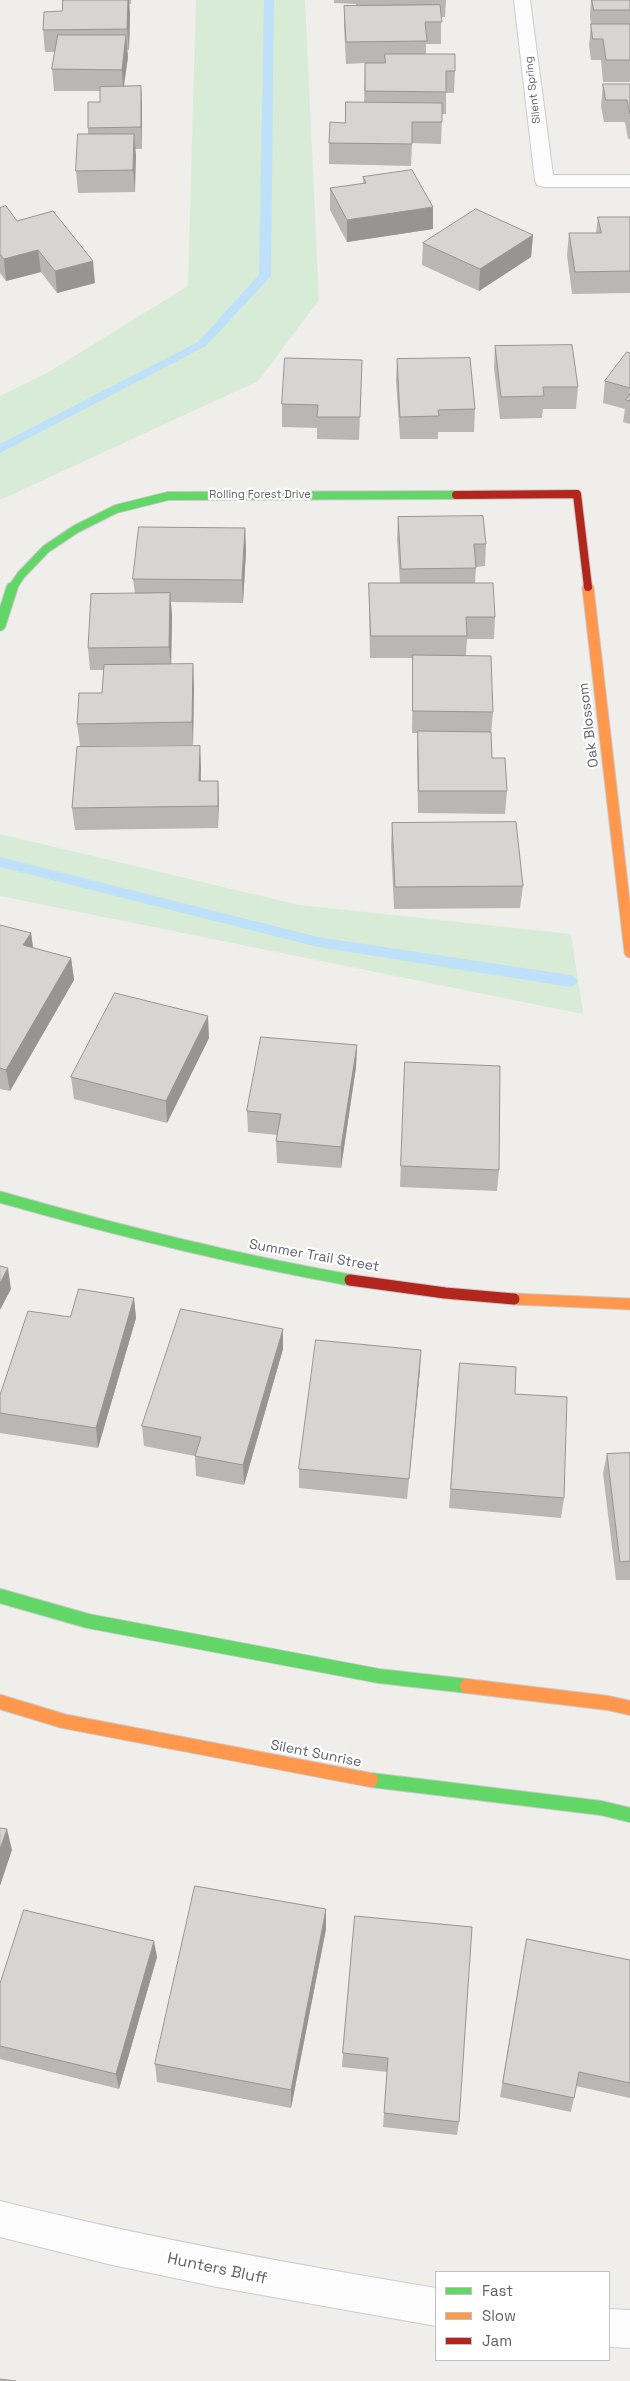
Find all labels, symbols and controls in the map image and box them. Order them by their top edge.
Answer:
street label: Silent Spring [522,56,544,124]
street label: Rolling Forest Drive [209,488,311,502]
street label: Oak Blossom [575,682,603,768]
street label: Summer Trail Street [248,1236,380,1276]
street label: Silent Sunrise [269,1737,363,1771]
street label: Hunters Bluff [165,2249,269,2289]
legend [435,2271,610,2361]
text: Fast [482,2281,513,2300]
text: Slow [482,2306,516,2325]
text: Jam [482,2331,512,2350]

